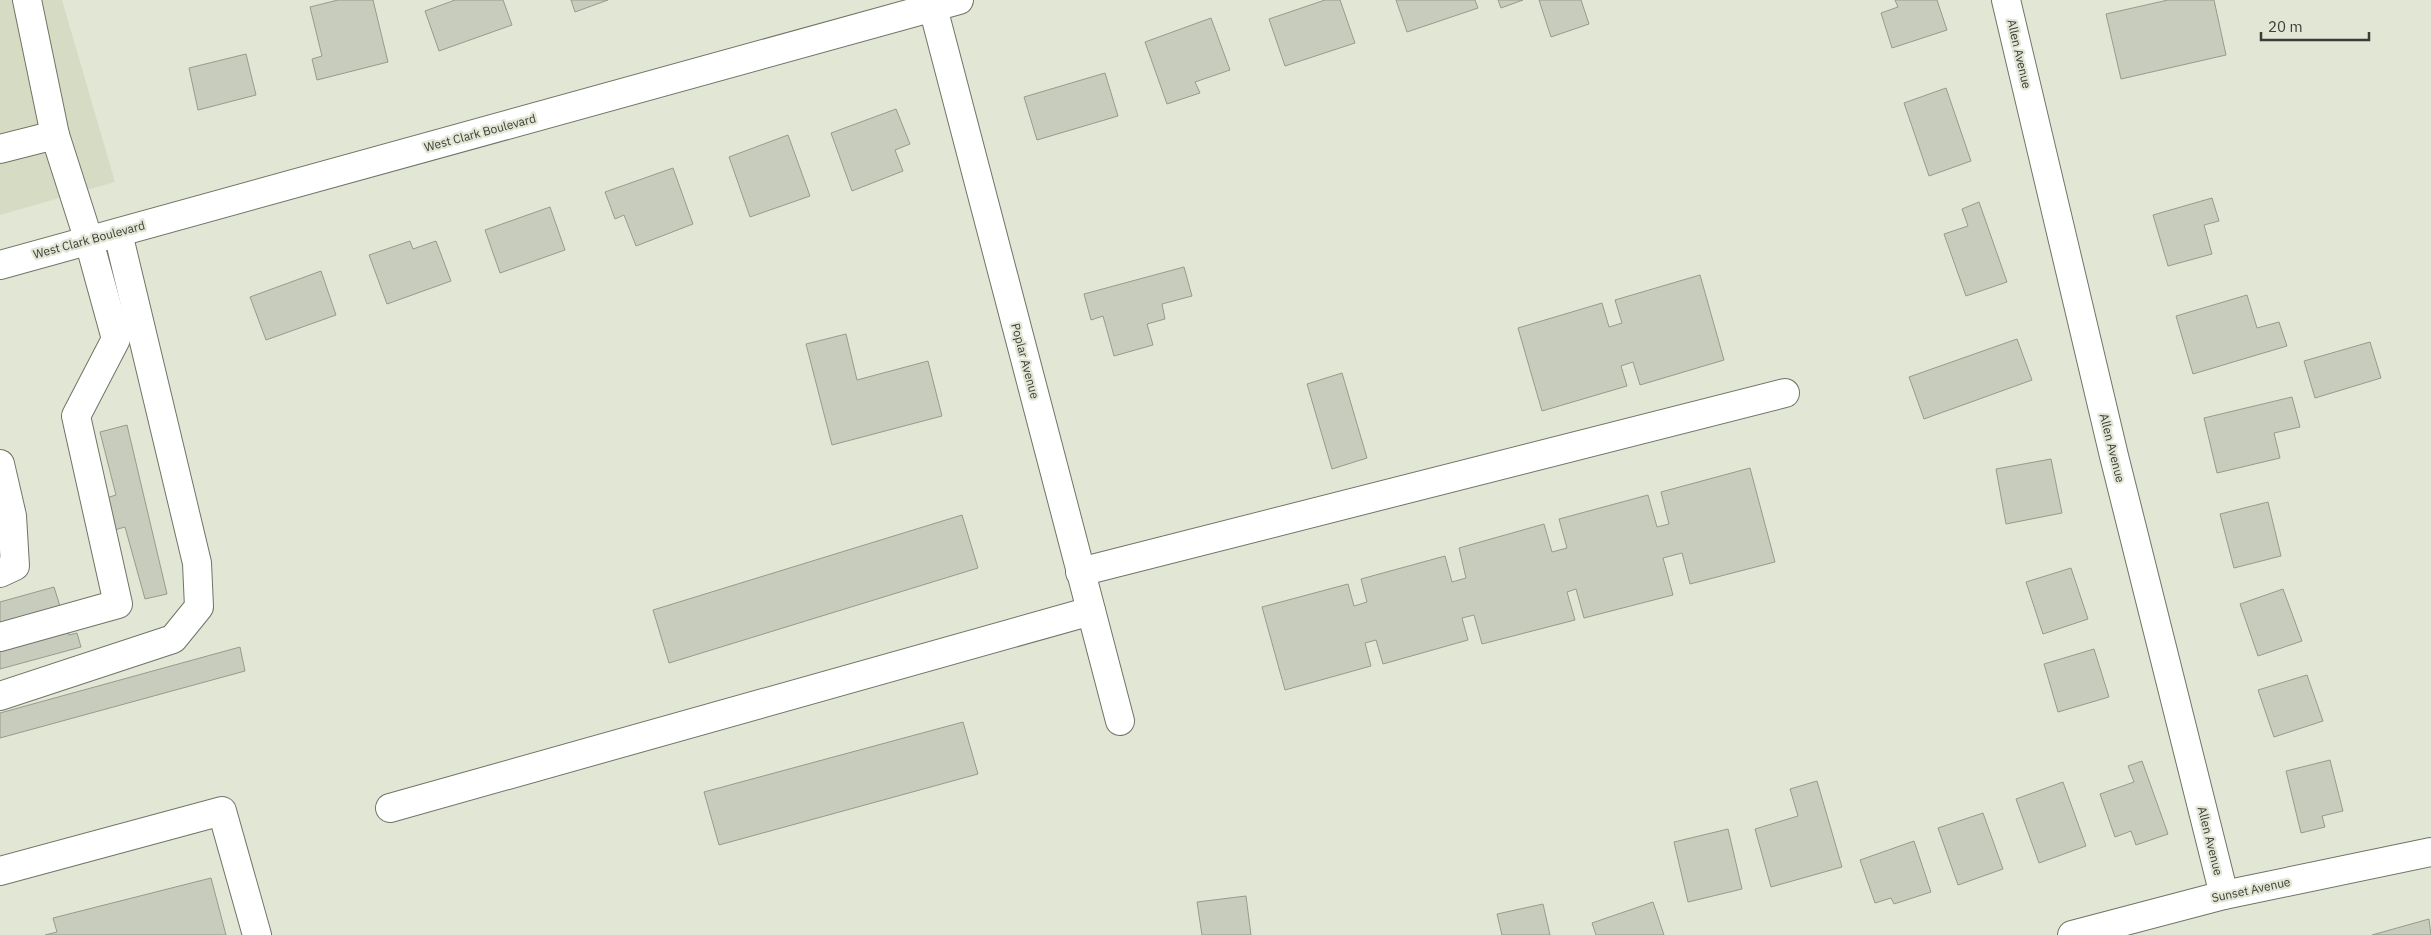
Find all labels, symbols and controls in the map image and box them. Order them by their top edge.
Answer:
scale bar [2261,10,2368,42]
text: 20 m [2268,17,2303,36]
street label: Allen Avenue [2004,18,2035,90]
street label: West Clark Boulevard [422,110,537,155]
street label: West Clark Boulevard [31,217,146,262]
street label: Poplar Avenue [1008,321,1043,401]
street label: Allen Avenue [2097,412,2128,484]
street label: Allen Avenue [2195,805,2226,877]
street label: Sunset Avenue [2210,874,2292,905]

